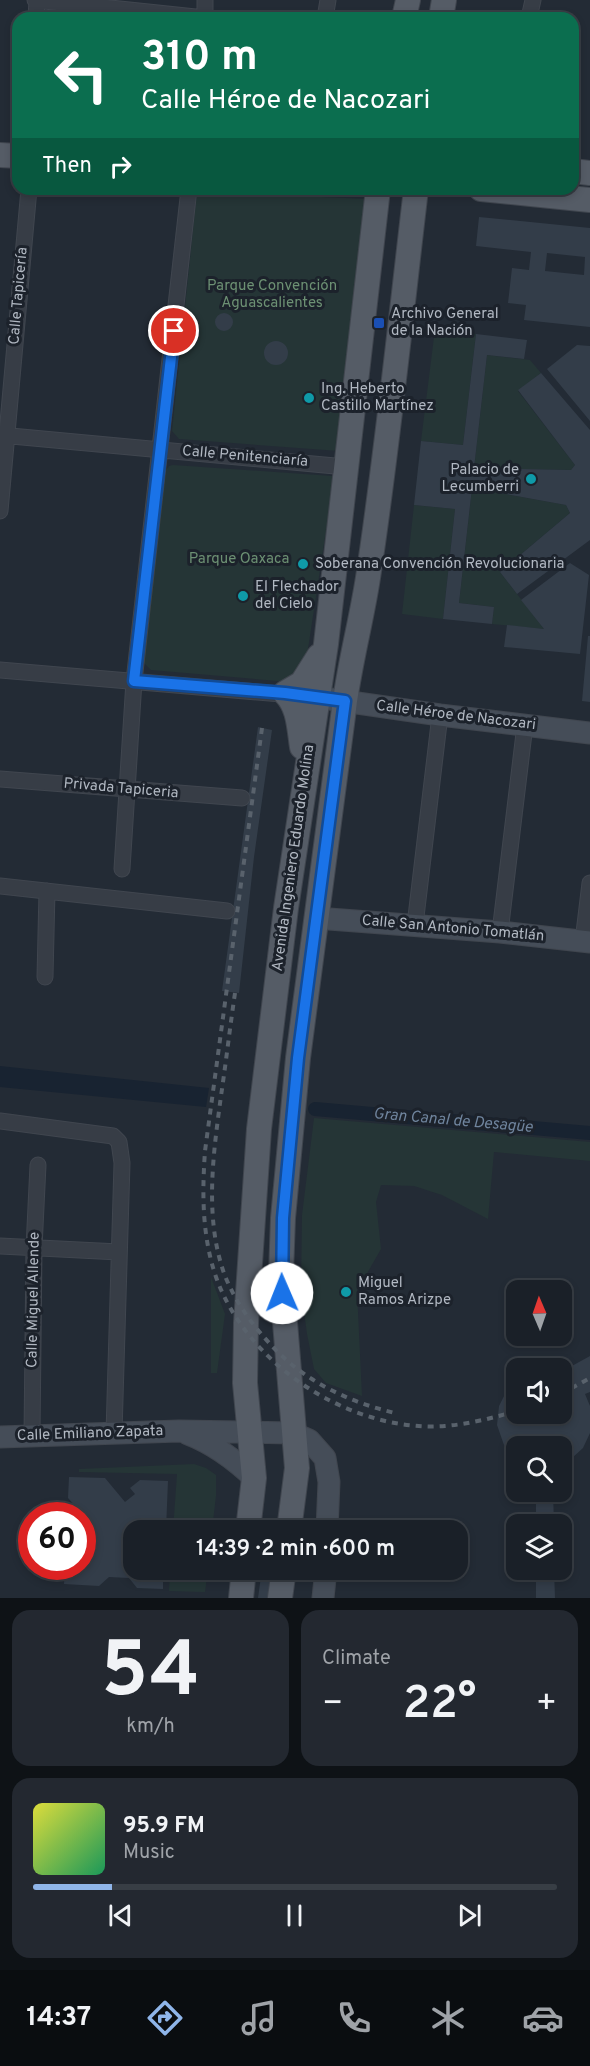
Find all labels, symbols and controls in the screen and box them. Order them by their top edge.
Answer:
text: 310 m [141,32,258,85]
icon: left [42,36,120,114]
text: Calle Héroe de Nacozari [141,84,430,118]
icon: right [104,150,137,183]
text: Then [42,153,92,180]
street label: Calle Tapicería [5,246,33,346]
park label: Parque Convención Aguascalientes [207,277,337,313]
pin [148,305,199,356]
place label: Archivo General de la Nación [391,305,499,341]
icon: arrive [157,314,190,347]
marker: Archivo General de la Nación [372,316,386,330]
place label: Ing. Heberto Castillo Martínez [321,380,434,416]
marker: Ing. Heberto Castillo Martínez [302,391,316,405]
street label: Calle Penitenciaría [181,442,309,472]
place label: Palacio de Lecumberri [441,461,519,497]
marker: Palacio de Lecumberri [524,472,538,486]
park label: Parque Oaxaca [189,550,289,569]
place label: Soberana Convención Revolucionaria [315,555,564,574]
marker: Soberana Convención Revolucionaria [296,557,310,571]
place label: El Flechador del Cielo [255,578,339,614]
marker: El Flechador del Cielo [236,589,250,603]
street label: Calle Héroe de Nacozari [375,697,537,735]
street label: Avenida Ingeniero Eduardo Molina [269,743,319,973]
street label: Privada Tapiceria [63,775,179,803]
street label: Calle San Antonio Tomatlán [361,912,545,946]
water label: Gran Canal de Desagüe [373,1104,534,1138]
street label: Calle Miguel Allende [23,1232,45,1368]
position arrow [250,1261,314,1325]
place label: Miguel Ramos Arizpe [358,1274,451,1310]
north arrow [506,1280,572,1346]
map controls [506,1280,572,1580]
marker: Miguel Ramos Arizpe [339,1285,353,1299]
button: sound [506,1358,572,1424]
street label: Calle Emiliano Zapata [16,1422,164,1446]
button: search [506,1436,572,1502]
speed limit sign: 60 [18,1502,96,1580]
button: layers [506,1514,572,1580]
text: 14:39 · 2 min · 600 m [196,1536,395,1563]
text: 54 [101,1625,200,1724]
text: Climate [322,1646,391,1672]
text: 22° [403,1677,476,1734]
text: − [322,1684,343,1726]
text: + [536,1684,557,1726]
text: km/h [126,1714,175,1740]
text: 95.9 FM [123,1813,205,1840]
text: Music [123,1840,175,1866]
icon: previous [104,1899,137,1932]
icon: pause [278,1899,311,1932]
icon: next [453,1899,486,1932]
icon: directions [144,1997,186,2039]
icon: music [238,1997,280,2039]
icon: phone [333,1997,375,2039]
icon: climate [427,1997,469,2039]
icon: car [522,1997,564,2039]
text: 14:37 [26,2001,91,2035]

